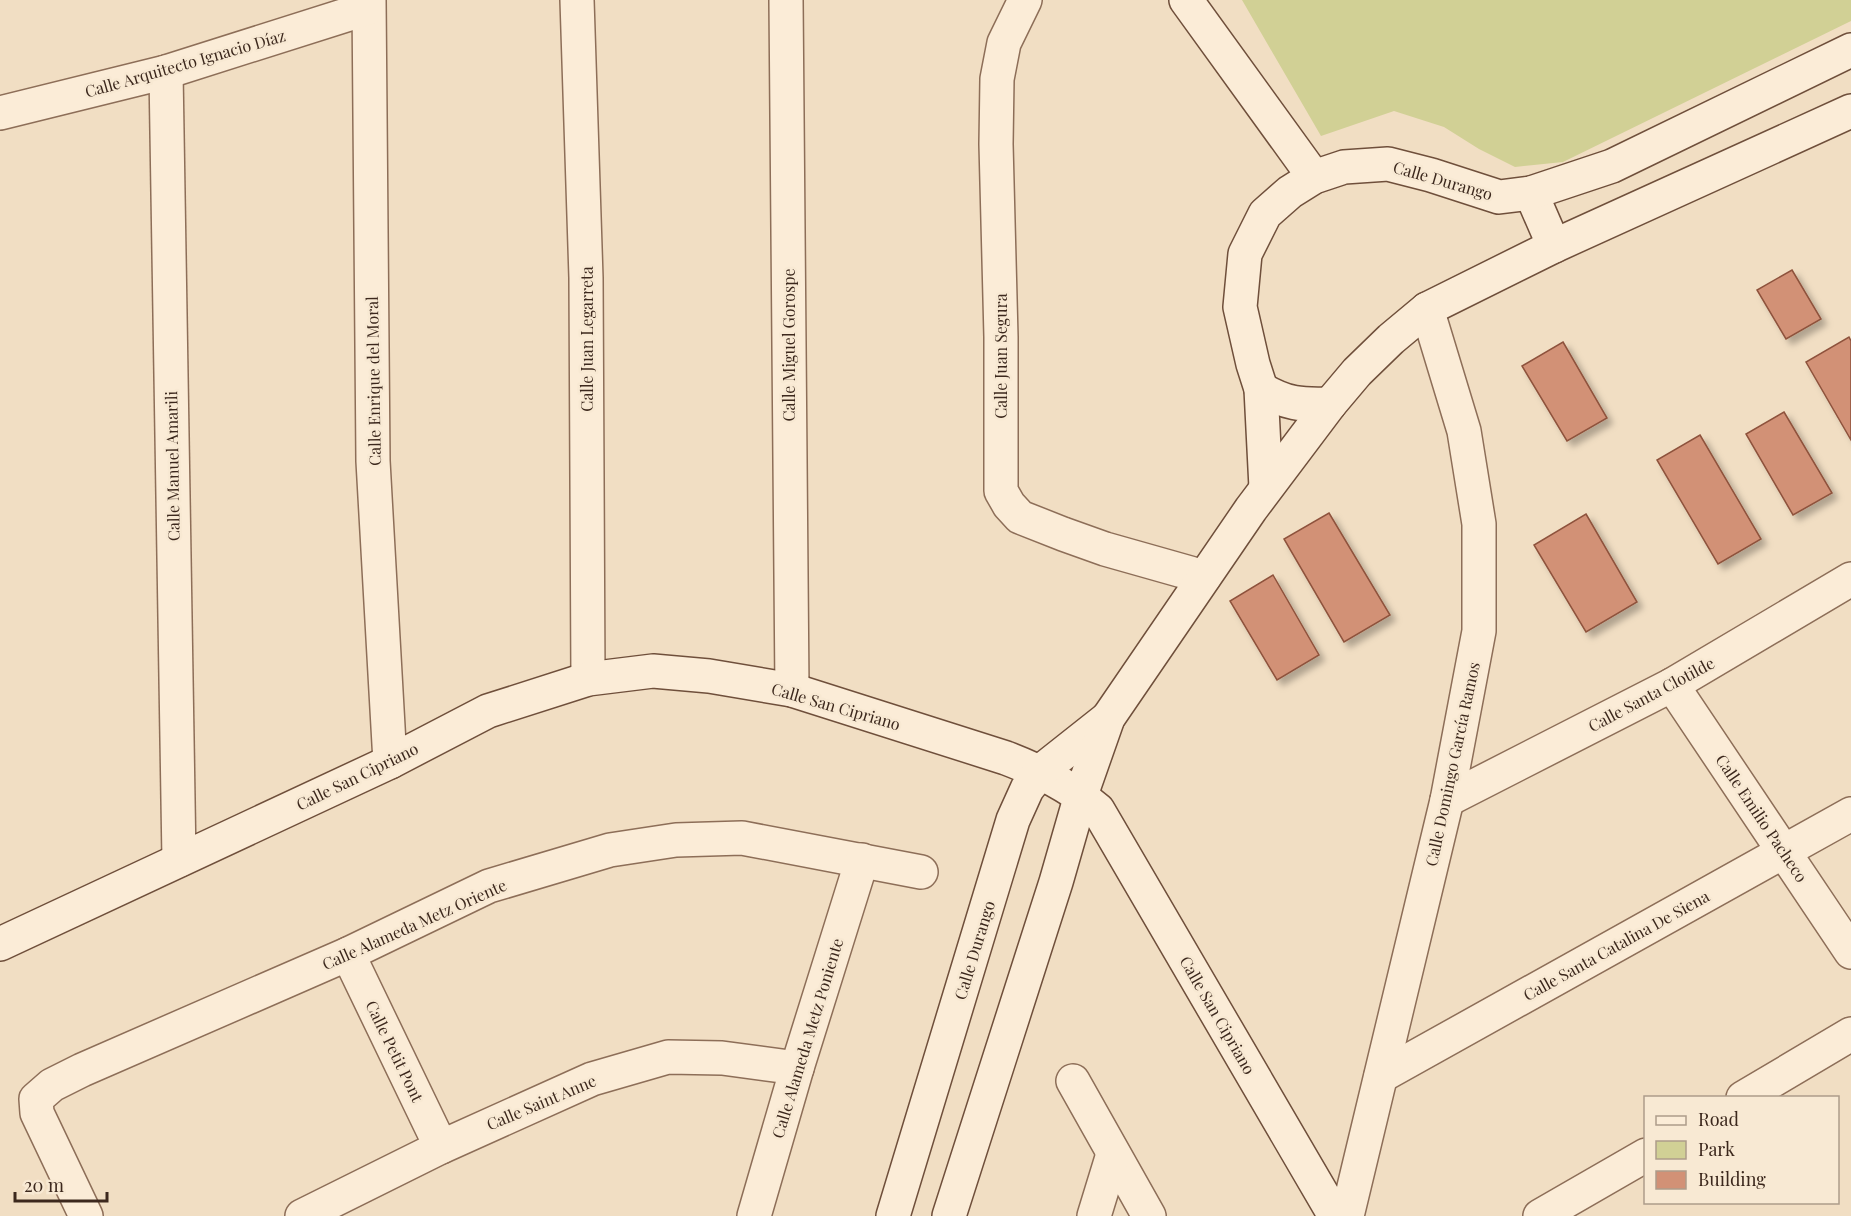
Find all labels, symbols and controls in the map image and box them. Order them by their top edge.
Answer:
street label: Calle Arquitecto Ignacio Díaz [82,24,288,102]
street label: Calle Durango [1391,156,1495,204]
street label: Calle Juan Legarreta [576,266,597,412]
street label: Calle Miguel Gorospe [778,268,799,422]
street label: Calle Juan Segura [990,293,1011,419]
street label: Calle Enrique del Moral [361,296,385,466]
street label: Calle Manuel Amarili [160,390,184,541]
street label: Calle Santa Clotilde [1584,652,1718,736]
street label: Calle Domingo García Ramos [1420,660,1484,868]
street label: Calle San Cipriano [769,678,903,735]
street label: Calle San Cipriano [293,737,422,815]
street label: Calle Emilio Pacheco [1711,750,1813,886]
street label: Calle Alameda Metz Oriente [319,874,509,974]
street label: Calle Santa Catalina De Siena [1519,885,1713,1005]
street label: Calle Durango [949,898,999,1002]
street label: Calle Alameda Metz Poniente [767,935,847,1141]
street label: Calle San Cipriano [1176,952,1261,1078]
street label: Calle Petit Pont [361,997,429,1105]
street label: Calle Saint Anne [483,1069,599,1135]
legend [1644,1096,1839,1204]
text: Road [1698,1107,1739,1131]
text: Park [1698,1137,1735,1161]
scale bar [15,1165,106,1203]
text: Building [1698,1167,1766,1191]
text: 20 m [24,1173,64,1197]

